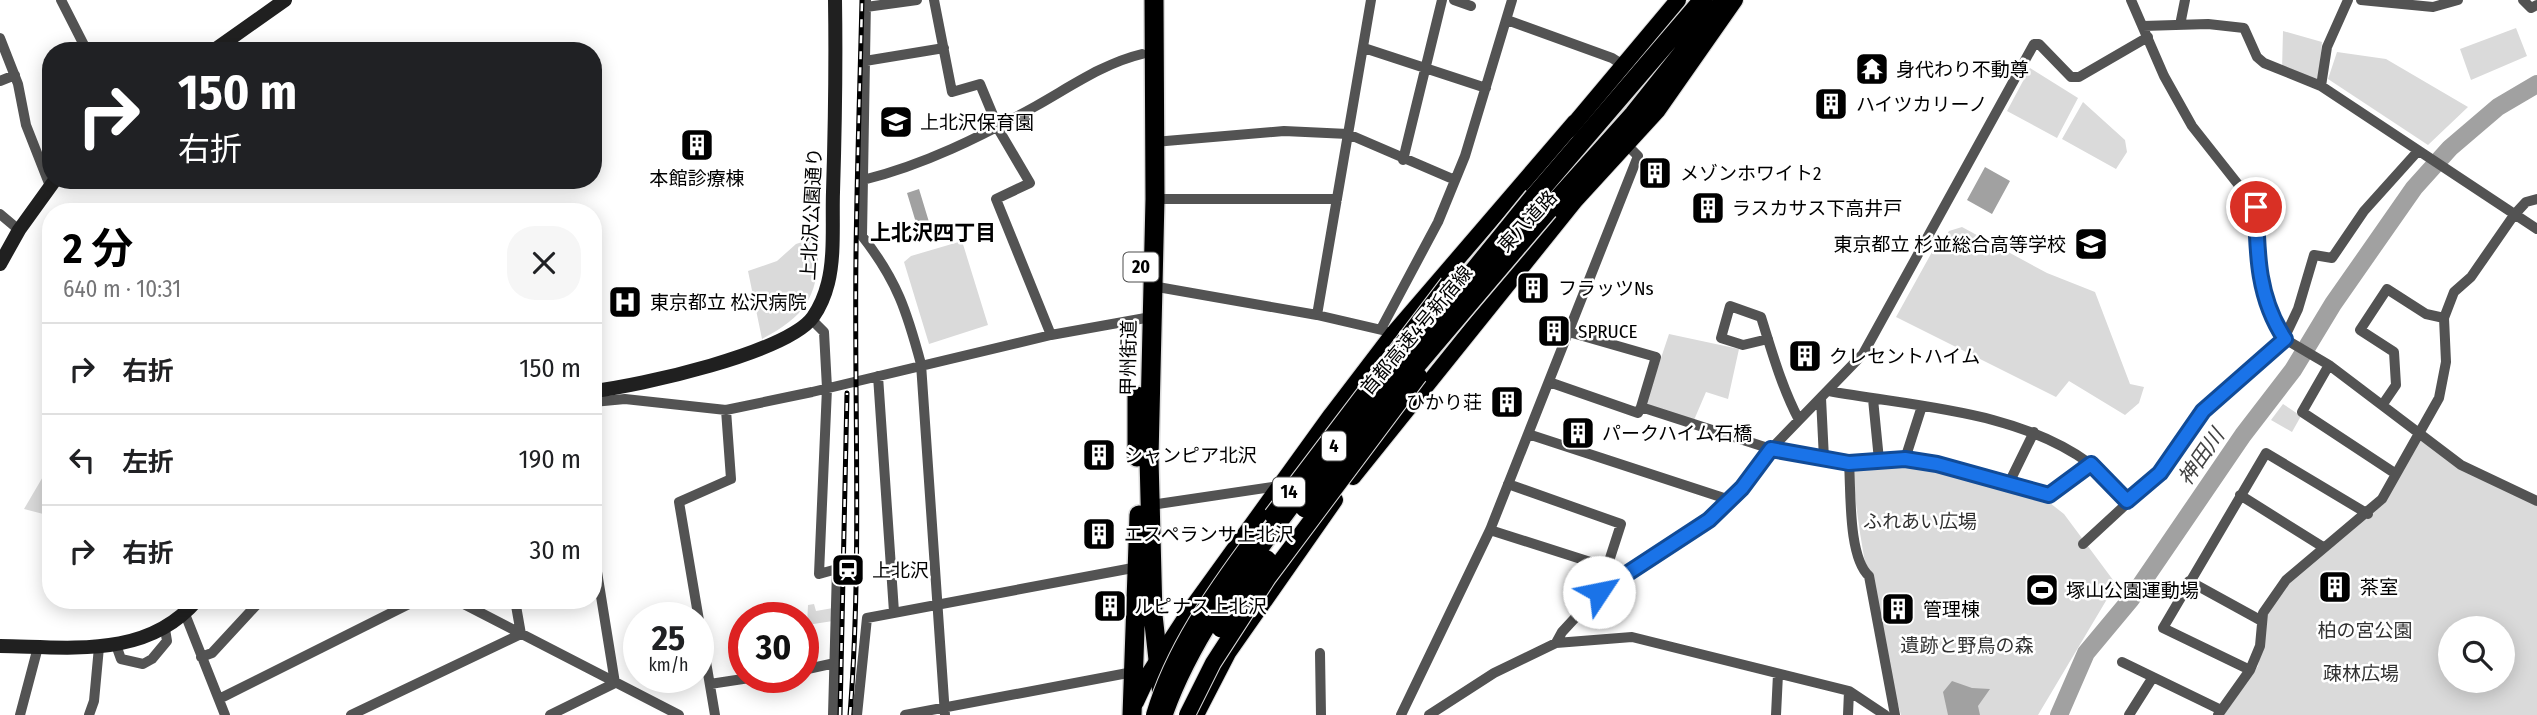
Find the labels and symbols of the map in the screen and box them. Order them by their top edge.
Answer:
temple icon: 身代わり不動尊 [1853,50,1891,88]
place label: 身代わり不動尊 [1896,58,2029,81]
building icon: ハイツカリーノ [1812,85,1850,123]
place label: ハイツカリーノ [1856,93,1987,116]
school or university icon: 上北沢保育園 [877,103,915,141]
place label: 上北沢保育園 [920,111,1034,134]
building icon: 本館診療棟 [678,126,716,164]
street label: 上北沢公園通り [797,147,826,281]
building icon: メゾンホワイト2 [1636,154,1674,192]
place label: メゾンホワイト2 [1680,162,1821,185]
place label: 本館診療棟 [649,167,745,190]
pin [2226,177,2286,237]
street label: 東八道路 [1493,186,1562,257]
building icon: ラスカサス下高井戸 [1689,189,1727,227]
place label: ラスカサス下高井戸 [1732,197,1902,220]
district label: 上北沢四丁目 [870,220,996,246]
school or university icon: 東京都立 杉並総合高等学校 [2072,225,2110,263]
place label: 東京都立 杉並総合高等学校 [1834,233,2066,256]
road number: 20 [1124,253,1158,282]
street label: 首都高速4号新宿線 [1356,261,1477,399]
building icon: フラッツNs [1514,269,1552,307]
place label: フラッツNs [1558,277,1654,300]
hospital icon: 東京都立 松沢病院 [606,283,644,321]
place label: 東京都立 松沢病院 [650,291,806,314]
building icon: SPRUCE [1535,312,1573,350]
street label: 甲州街道 [1116,320,1141,396]
place label: SPRUCE [1578,320,1637,343]
building icon: クレセントハイム [1786,337,1824,375]
place label: クレセントハイム [1829,345,1980,368]
building icon: ひかり荘 [1488,383,1526,421]
place label: ひかり荘 [1406,391,1482,414]
building icon: パークハイム石橋 [1559,414,1597,452]
place label: パークハイム石橋 [1602,422,1752,445]
water label: 神田川 [2172,422,2231,490]
road number: 4 [1322,432,1346,461]
building icon: シャンピア北沢 [1080,436,1118,474]
place label: シャンピア北沢 [1124,444,1257,467]
road number: 14 [1273,478,1305,506]
park label: ふれあい広場 [1863,510,1977,533]
building icon: エスペランサ上北沢 [1080,515,1118,553]
place label: エスペランサ上北沢 [1124,523,1294,546]
station icon: 上北沢 [829,551,867,589]
position arrow [1562,555,1636,629]
place label: 上北沢 [872,559,929,582]
building icon: 茶室 [2316,568,2354,606]
sports icon: 塚山公園運動場 [2023,571,2061,609]
place label: 茶室 [2360,576,2398,599]
place label: 塚山公園運動場 [2066,579,2199,602]
building icon: ルピナス上北沢 [1091,587,1129,625]
building icon: 管理棟 [1879,590,1917,628]
place label: ルピナス上北沢 [1134,595,1267,618]
place label: 管理棟 [1923,598,1980,621]
speed limit sign: 30 [728,602,819,693]
park label: 柏の宮公園 [2317,619,2413,642]
park label: 遺跡と野鳥の森 [1900,634,2034,657]
park label: 疎林広場 [2323,662,2399,685]

